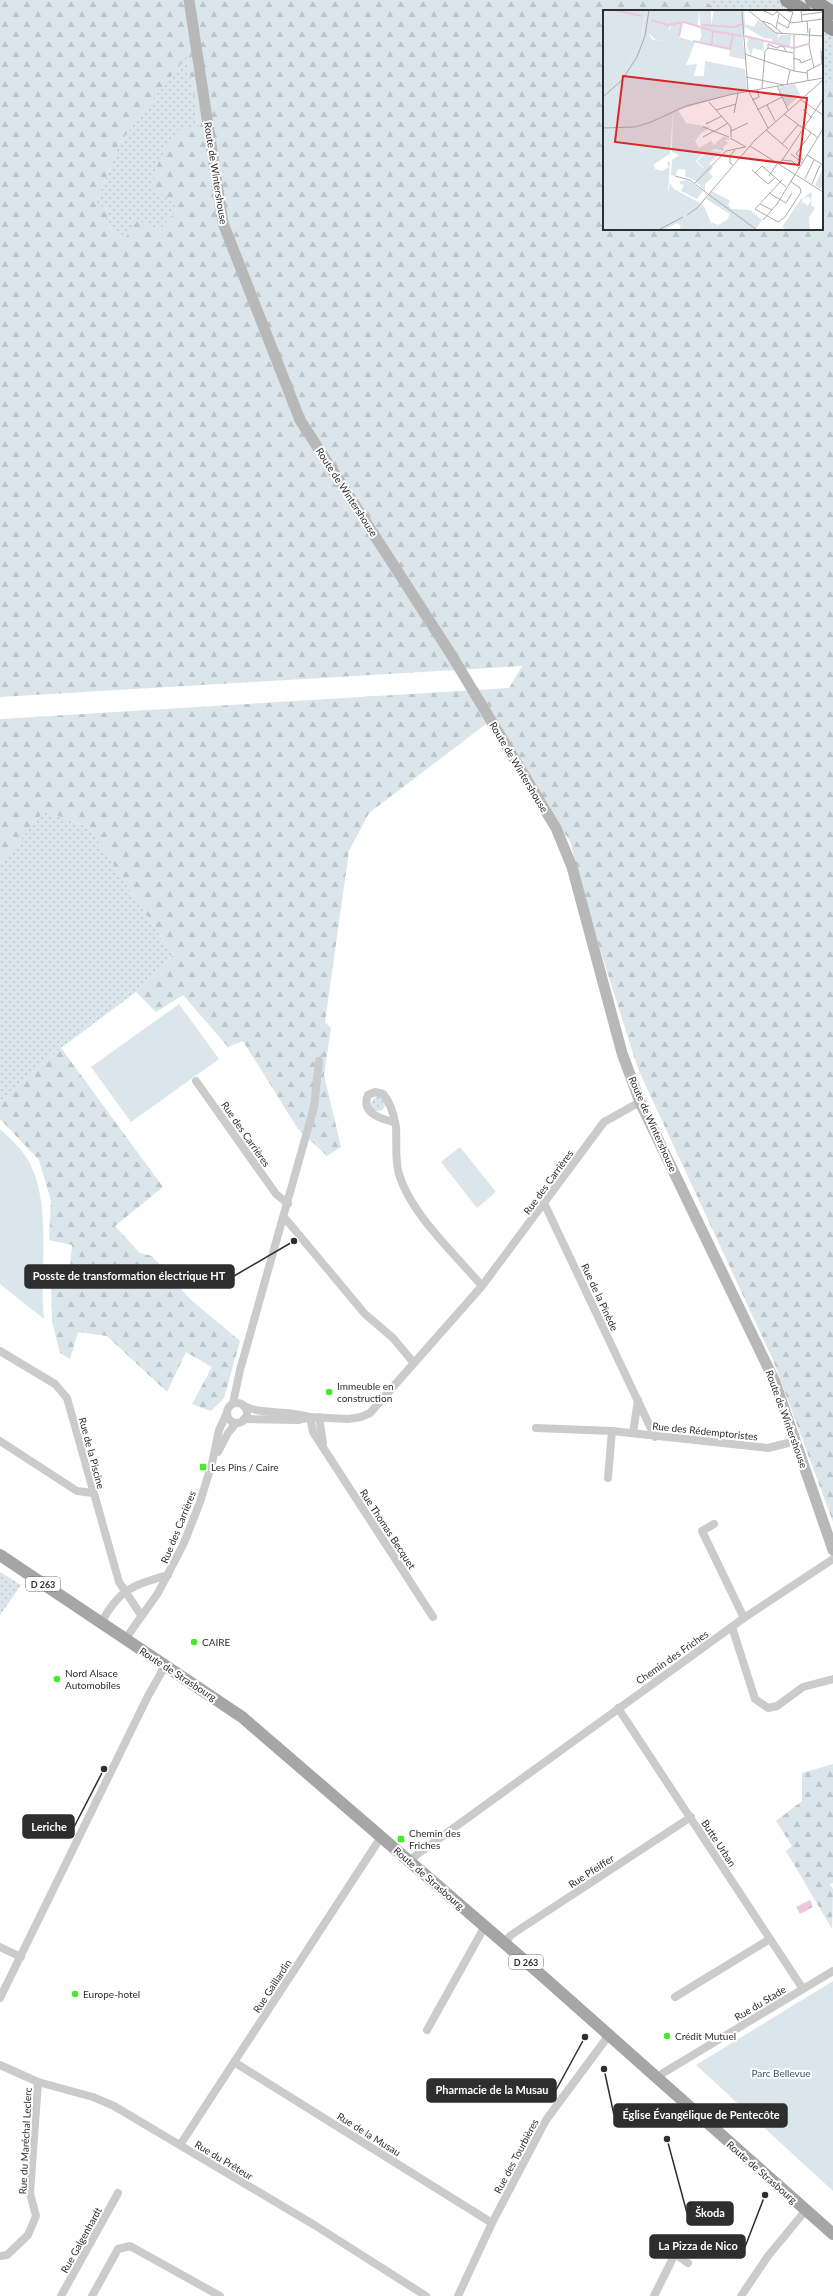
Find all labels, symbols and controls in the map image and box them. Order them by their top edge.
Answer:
inset map [603,10,823,230]
street label: Route de Wintershouse [202,121,230,225]
street label: Route de Wintershouse [314,445,380,539]
street label: Route de Wintershouse [487,720,551,814]
street label: Route de Wintershouse [627,1074,679,1174]
street label: Rue des Carrières [219,1099,273,1169]
street label: Rue des Carrières [521,1147,575,1217]
street label: Rue de la Pinède [579,1261,621,1333]
callout: Posste de transformation électrique HT [25,1265,234,1288]
text: Posste de transformation électrique HT [33,1269,226,1282]
street label: Route de Wintershouse [764,1368,810,1470]
place label: Immeuble en construction [337,1380,394,1404]
marker: Immeuble en construction [324,1387,334,1397]
street label: Rue de la Piscine [77,1416,107,1490]
street label: Rue des Rédemptoristes [652,1419,758,1443]
place label: Les Pins / Caire [211,1461,279,1473]
marker: Les Pins / Caire [198,1462,208,1472]
street label: Rue Thomas Becquet [358,1487,419,1571]
street label: Rue des Carrières [158,1489,198,1565]
road number: D 263 [26,1577,60,1591]
street label: Chemin des Friches [634,1628,710,1686]
place label: CAIRE [202,1636,231,1648]
marker: CAIRE [189,1637,199,1647]
street label: Route de Strasbourg [137,1645,219,1703]
place label: Nord Alsace Automobiles [65,1667,120,1691]
marker: Nord Alsace Automobiles [52,1674,62,1684]
callout: Leriche [23,1815,74,1838]
street label: Butte Urban [699,1817,739,1869]
text: Leriche [31,1820,67,1833]
place label: Chemin des Friches [409,1827,461,1851]
marker: Chemin des Friches [396,1834,406,1844]
street label: Route de Strasbourg [391,1844,467,1912]
street label: Rue Pfeiffer [566,1852,616,1890]
road number: D 263 [509,1955,543,1969]
street label: Rue Gaillardin [250,1957,294,2015]
street label: Rue du Stade [732,1983,788,2023]
place label: Europe-hotel [83,1988,140,2000]
marker: Europe-hotel [70,1989,80,1999]
place label: Crédit Mutuel [675,2030,736,2042]
marker: Crédit Mutuel [662,2031,672,2041]
park label: Parc Bellevue [751,2067,811,2079]
callout: Pharmacie de la Musau [427,2079,556,2102]
text: Pharmacie de la Musau [435,2083,549,2096]
street label: Rue du Maréchal Leclerc [16,2087,34,2195]
callout: Église Évangélique de Pentecôte [614,2104,787,2127]
text: Église Évangélique de Pentecôte [622,2108,780,2121]
street label: Rue de la Musau [335,2110,403,2158]
street label: Rue des Tourbières [491,2117,541,2195]
street label: Rue du Prêteur [193,2138,256,2182]
street label: Route de Strasbourg [724,2138,800,2206]
callout: Škoda [687,2202,733,2225]
street label: Rue Galgenhardt [58,2205,104,2275]
text: Škoda [695,2206,725,2219]
callout: La Pizza de Nico [650,2235,745,2258]
text: La Pizza de Nico [658,2239,738,2252]

